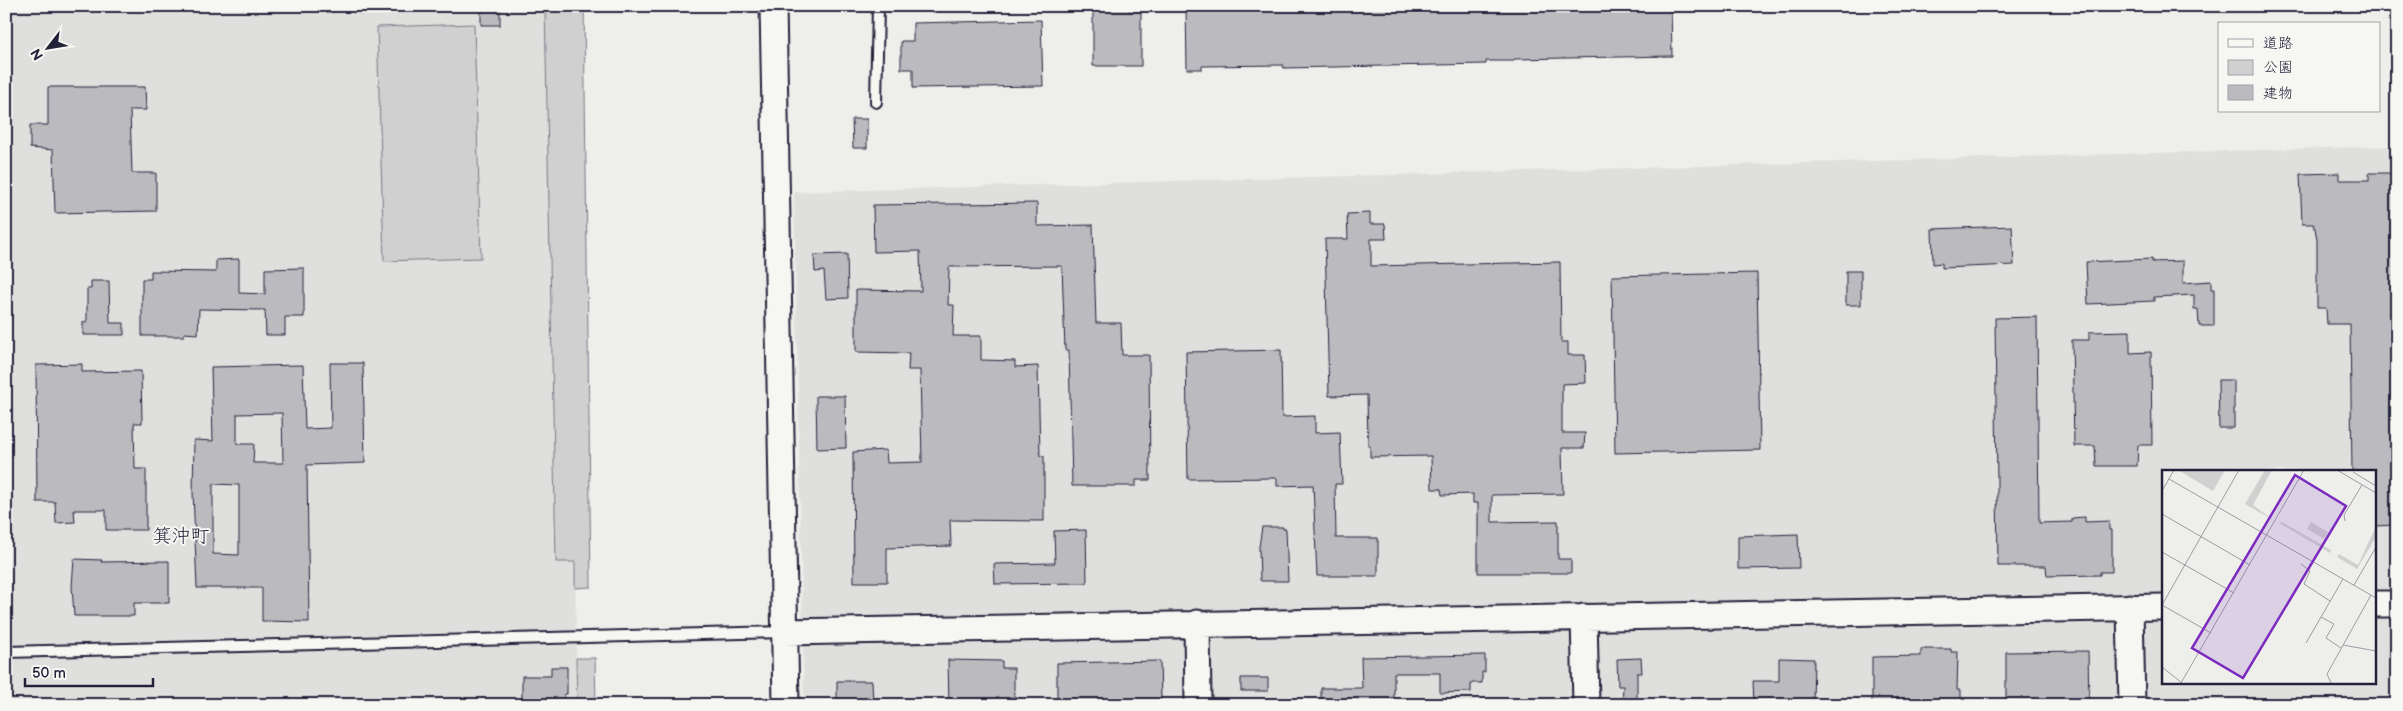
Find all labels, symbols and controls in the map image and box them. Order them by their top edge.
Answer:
north arrow [22,22,72,72]
legend [2218,22,2380,112]
text: 道路 [2263,34,2293,53]
text: N [27,46,47,63]
text: 公園 [2263,58,2293,77]
text: 建物 [2263,84,2293,103]
inset map [2162,470,2376,684]
district label: 箕沖町 [152,525,210,548]
scale bar [25,656,152,688]
text: 50 m [32,664,66,683]

